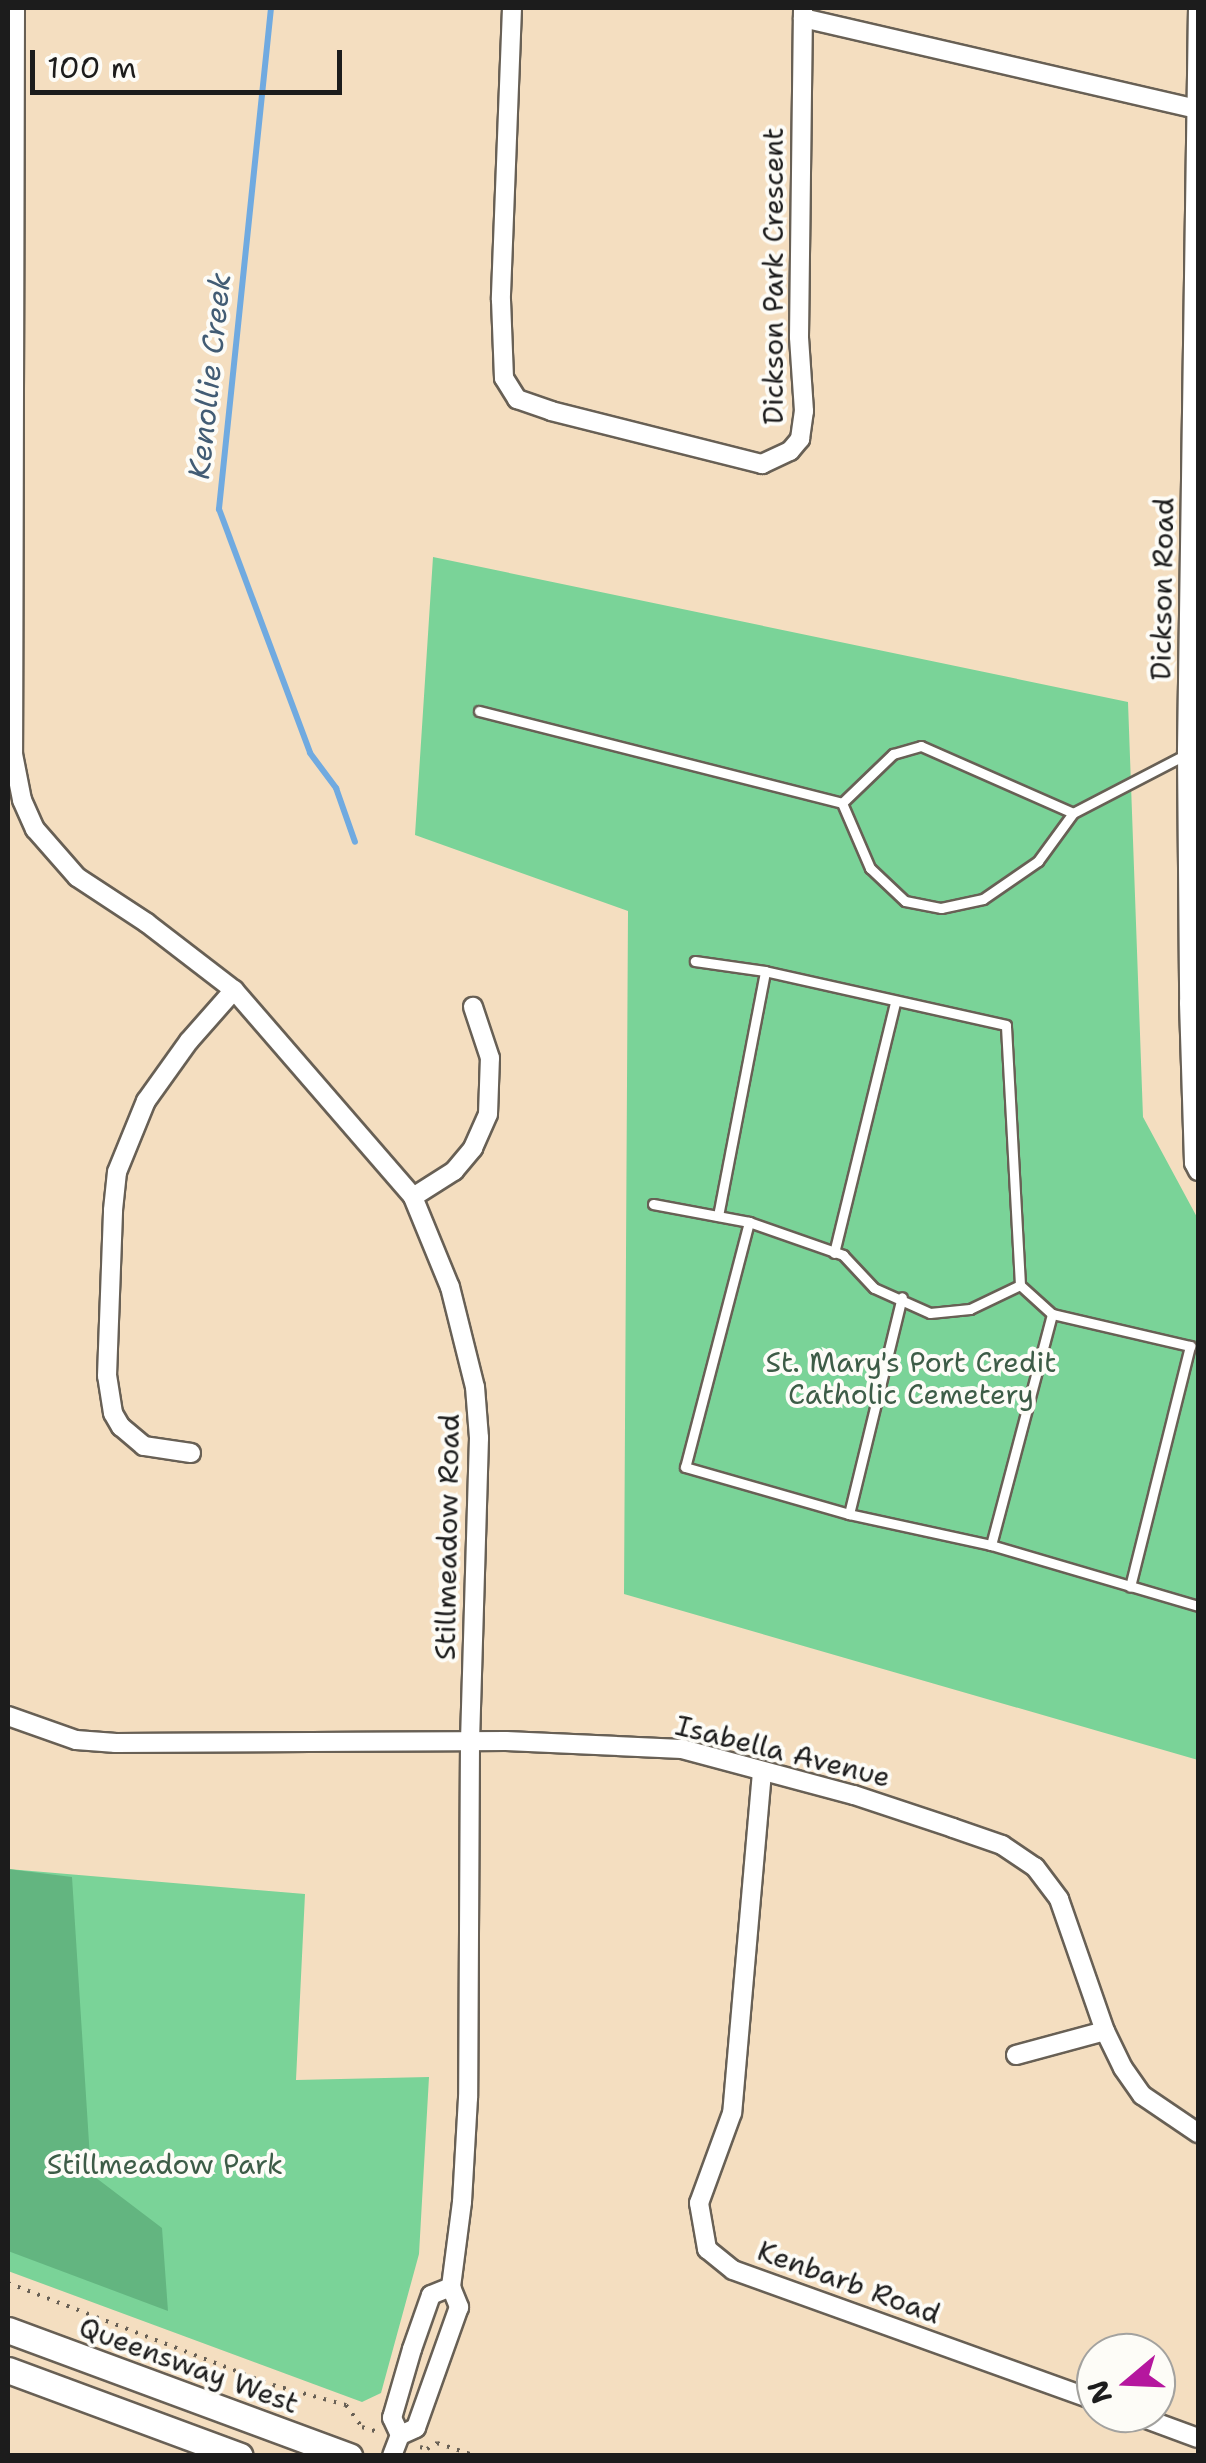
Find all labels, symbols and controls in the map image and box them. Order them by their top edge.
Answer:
scale bar [35,30,348,92]
text: 100 m [47,47,137,88]
street label: Dickson Park Crescent [756,127,790,425]
water label: Kenollie Creek [181,271,239,481]
street label: Dickson Road [1144,497,1180,681]
park label: St. Mary's Port Credit Catholic Cemetery [766,1345,1056,1411]
street label: Stillmeadow Road [428,1413,466,1661]
street label: Isabella Avenue [672,1708,894,1794]
park label: Stillmeadow Park [47,2147,283,2181]
street label: Kenbarb Road [753,2233,945,2331]
street label: Queensway West [75,2310,303,2420]
north arrow [1076,2333,1176,2433]
text: N [1078,2375,1121,2409]

